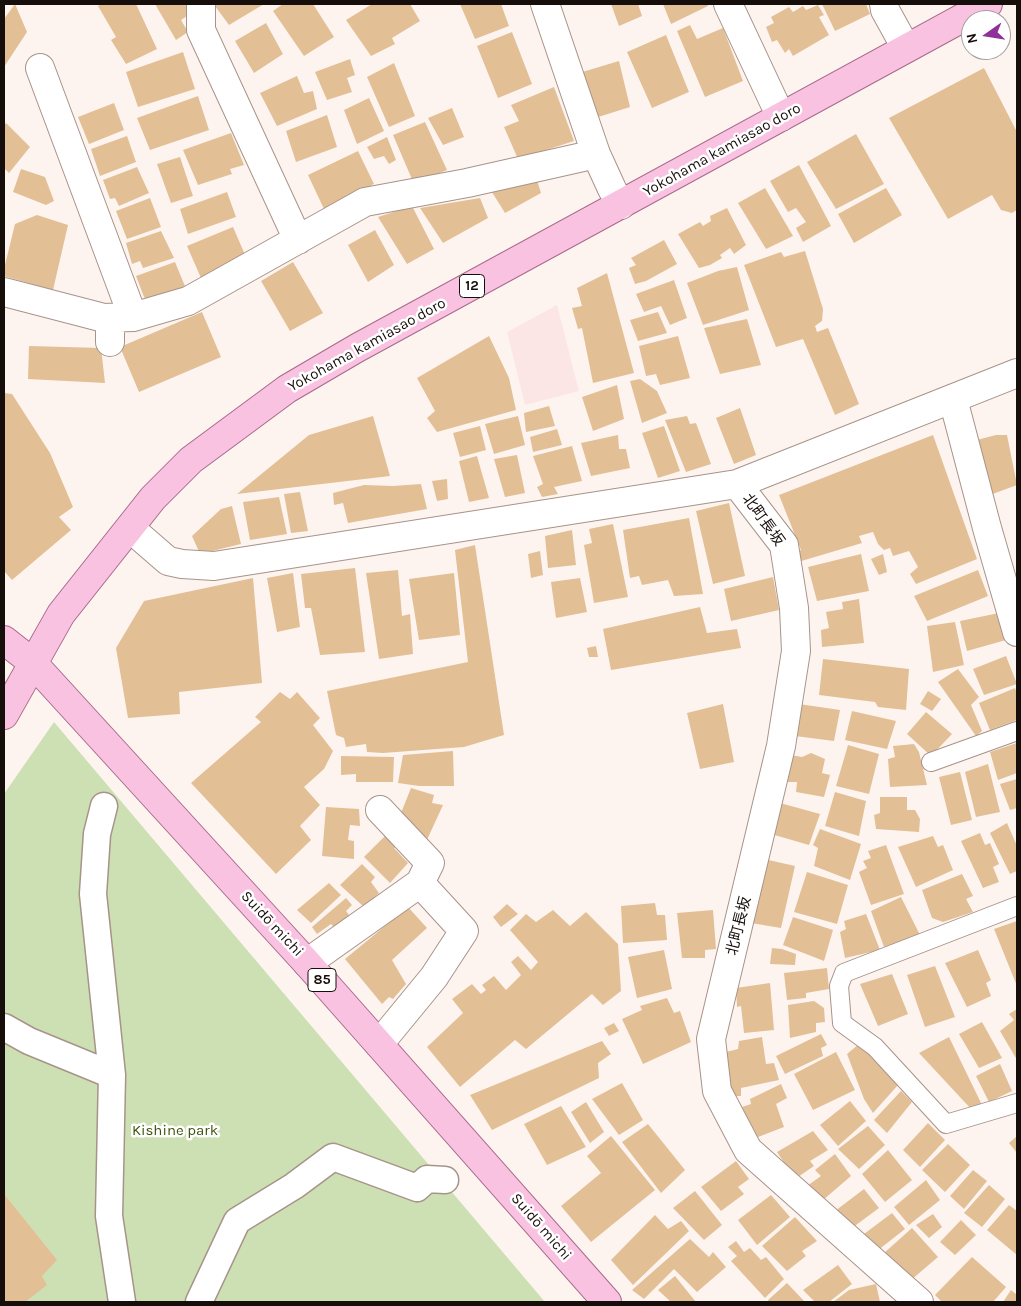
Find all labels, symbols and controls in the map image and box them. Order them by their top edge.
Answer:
north arrow [961,10,1011,60]
text: N [962,31,981,45]
street label: Yokohama kamiasao doro [640,99,804,201]
road number: 12 [460,274,484,298]
street label: Yokohama kamiasao doro [285,294,449,396]
street label: 北町長坂 [738,490,788,550]
street label: Suidō michi [237,887,307,961]
street label: 北町長坂 [723,895,755,957]
road number: 85 [308,968,336,992]
park label: Kishine park [132,1122,218,1140]
street label: Suidō michi [507,1190,575,1264]

